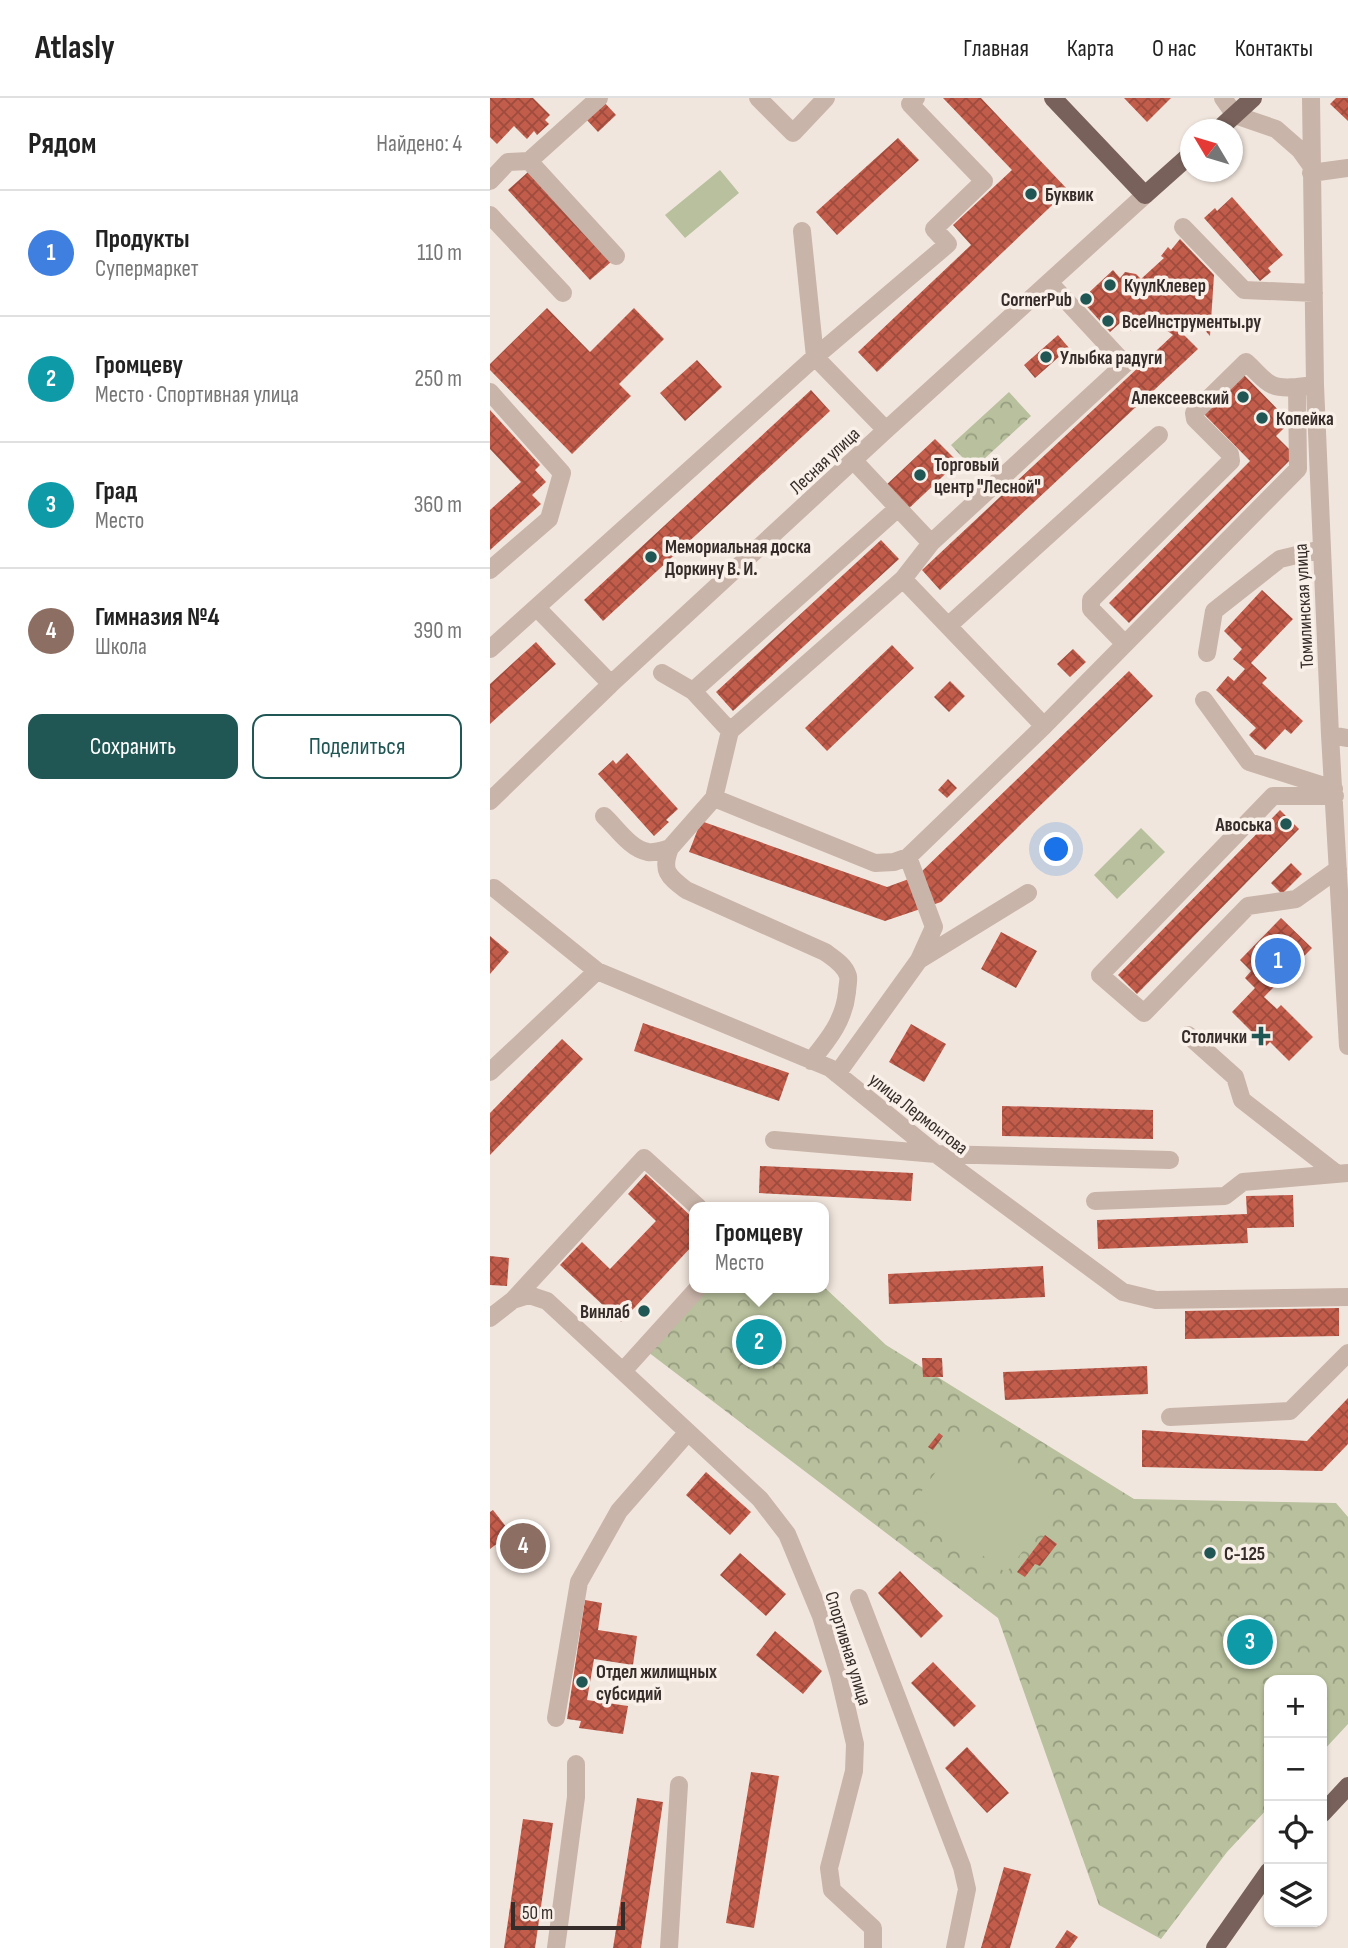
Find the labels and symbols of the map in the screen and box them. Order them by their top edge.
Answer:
north arrow [1180,119,1243,182]
place label: Буквик [1045,184,1093,207]
marker: Буквик [1023,186,1039,202]
place label: КуулКлевер [1124,275,1206,298]
marker: КуулКлевер [1102,277,1118,293]
place label: CornerPub [1001,289,1072,312]
marker: CornerPub [1078,291,1094,307]
place label: ВсеИнструменты.ру [1122,311,1261,334]
marker: ВсеИнструменты.ру [1100,313,1116,329]
place label: Улыбка радуги [1060,347,1162,370]
marker: Улыбка радуги [1038,349,1054,365]
place label: Алексеевский [1130,387,1229,410]
marker: Алексеевский [1235,389,1251,405]
place label: Копейка [1276,408,1334,431]
marker: Копейка [1254,410,1270,426]
street label: Лесная улица [785,423,865,499]
place label: Торговый центр "Лесной" [934,454,1041,499]
marker: Торговый центр "Лесной" [912,467,928,483]
place label: Мемориальная доска Доркину В. И. [665,536,811,581]
street label: Томилинская улица [1290,543,1319,669]
marker: Мемориальная доска Доркину В. И. [643,549,659,565]
place label: Авоська [1214,814,1272,837]
marker: Авоська [1278,816,1294,832]
your location [1039,832,1073,866]
pin: 1 [1255,935,1301,987]
place label: Столички [1181,1026,1247,1049]
marker: Столички [1253,1028,1269,1044]
street label: улица Лермонтова [864,1068,972,1160]
place label: Винлаб [580,1301,630,1324]
marker: Винлаб [636,1303,652,1319]
pin: 2 [736,1316,782,1368]
pin: 4 [500,1520,546,1572]
place label: С-125 [1224,1543,1265,1566]
marker: С-125 [1202,1545,1218,1561]
street label: Спортивная улица [819,1589,876,1708]
pin: 3 [1227,1616,1273,1668]
place label: Отдел жилищных субсидий [596,1661,717,1706]
marker: Отдел жилищных субсидий [574,1674,590,1690]
scale bar [511,1899,625,1931]

